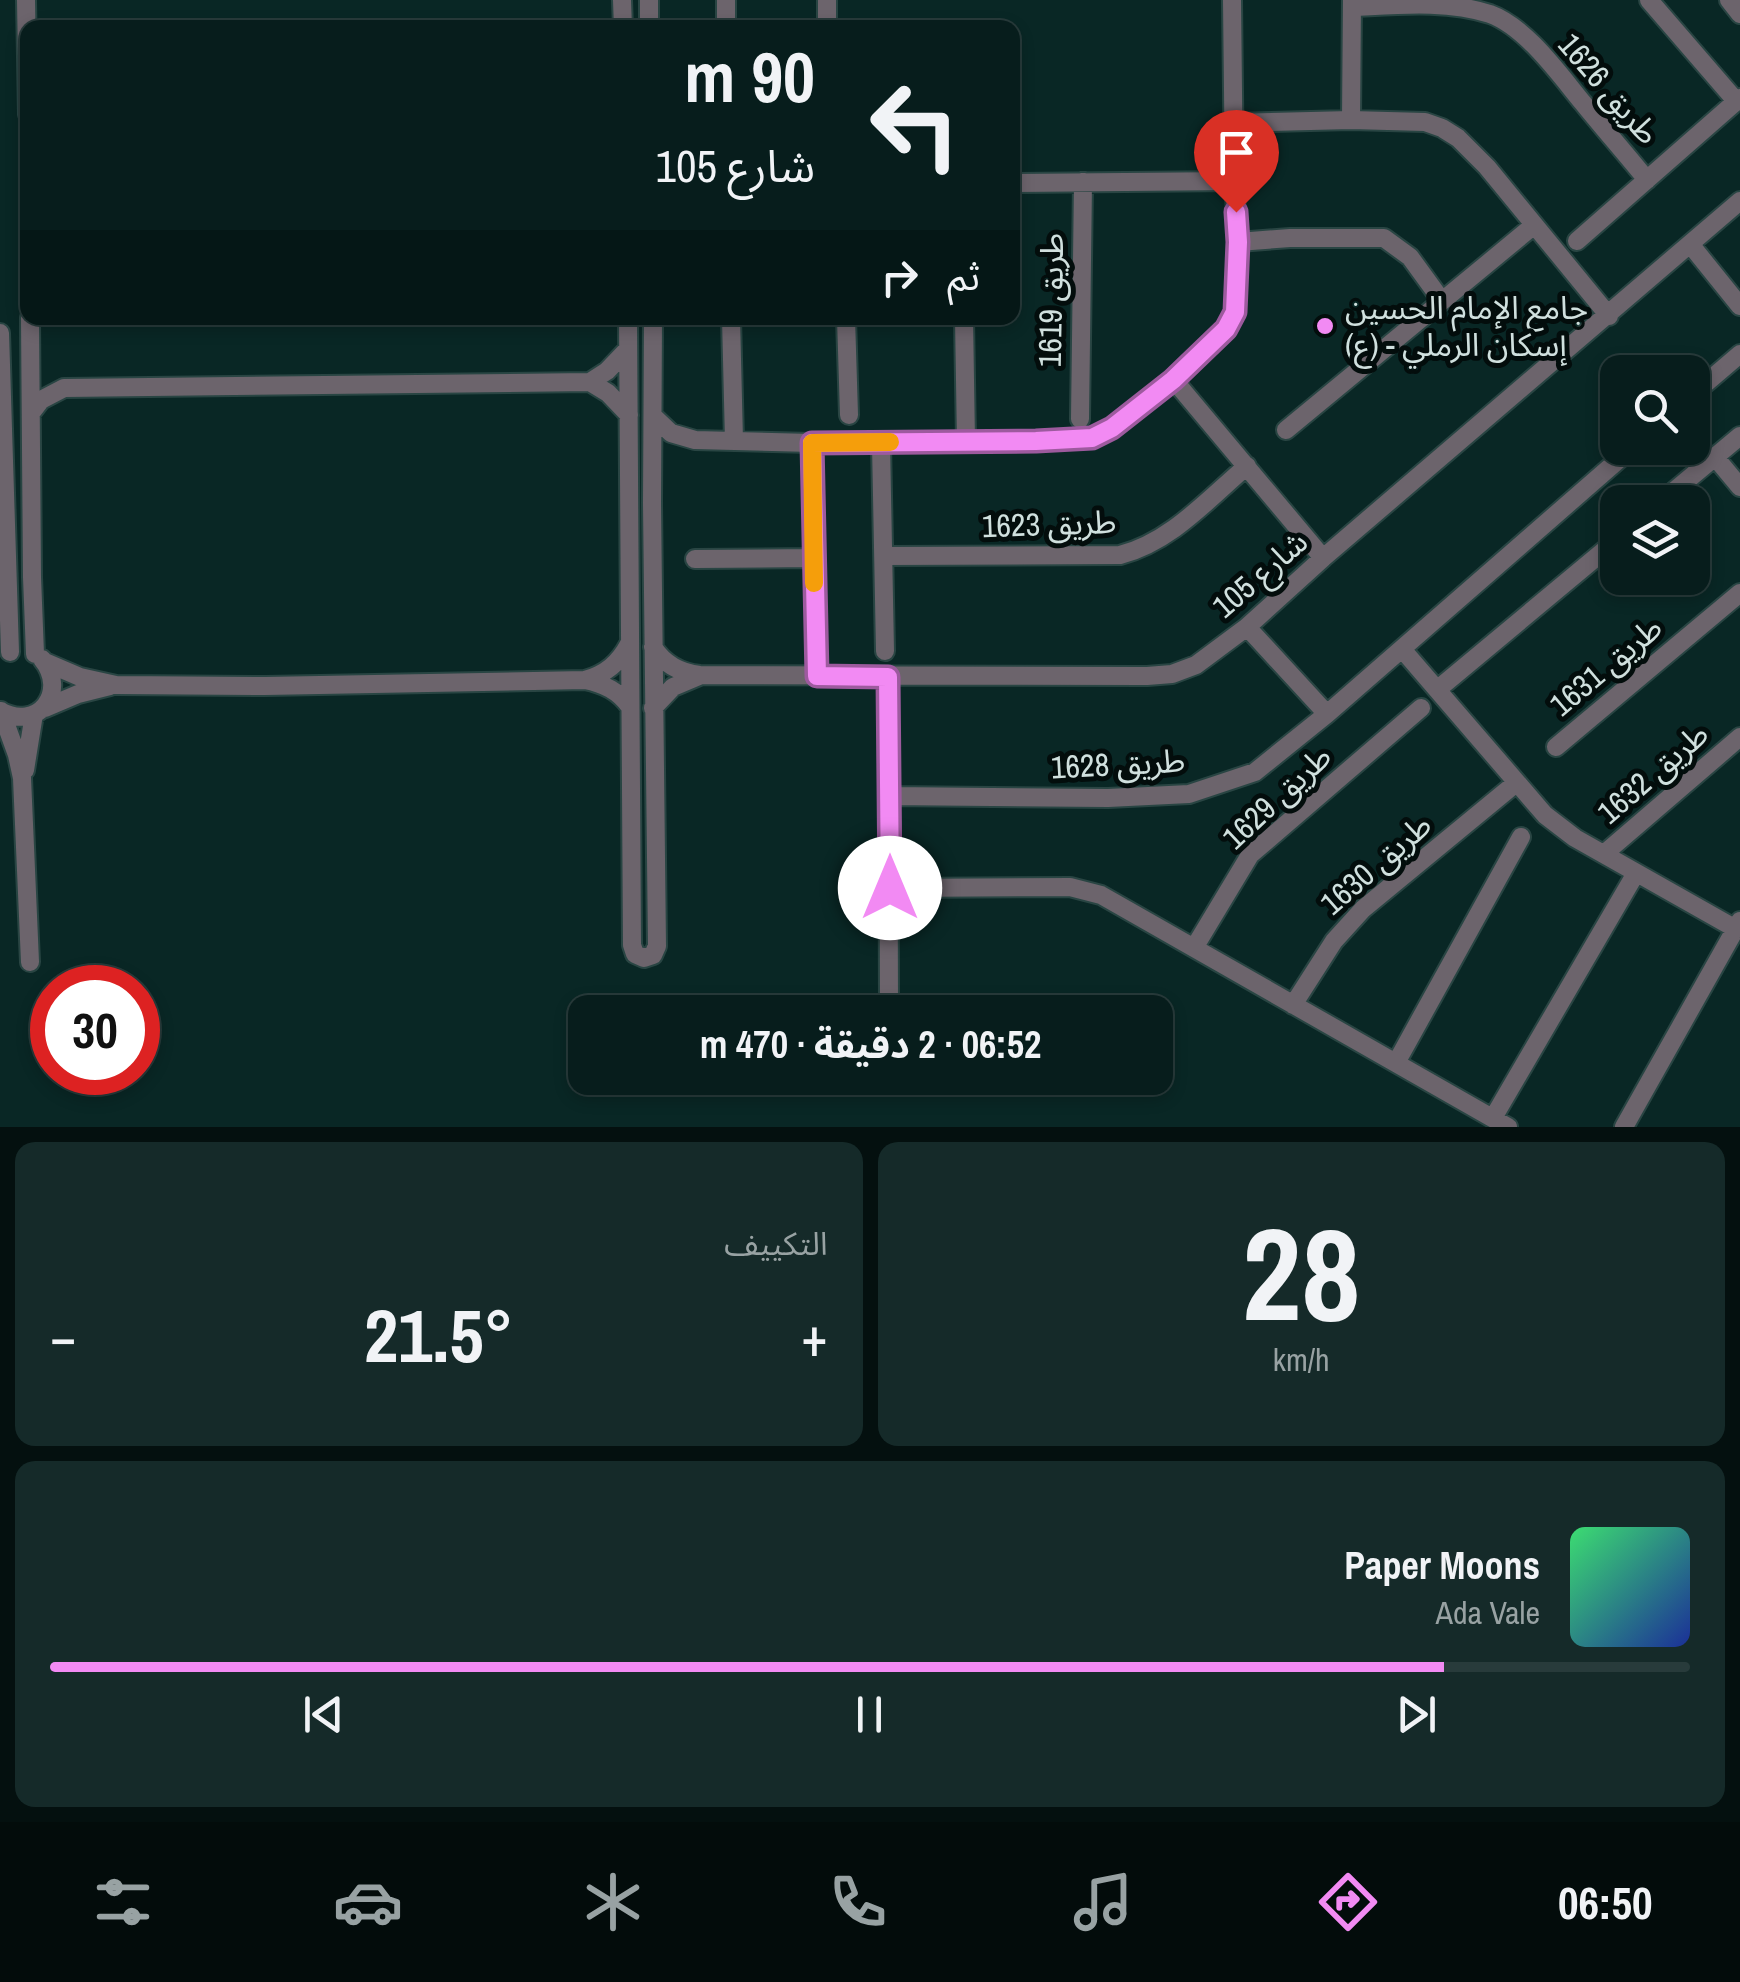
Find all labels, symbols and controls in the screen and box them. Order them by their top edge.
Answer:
street label: طريق 1626 [1549,24,1670,154]
text: 90 m [684,30,815,124]
icon: left [850,60,980,190]
pin [1194,110,1279,213]
icon: arrive [1209,125,1264,180]
text: شارع 105 [655,135,815,196]
street label: طريق 1619 [1028,232,1073,368]
icon: right [872,250,927,305]
text: ثم [947,251,980,302]
place label: جامع الإمام الحسين (ع) - إسكان الرملي [1345,286,1588,369]
marker: جامع الإمام الحسين (ع) - إسكان الرملي [1314,315,1336,337]
map controls [1600,355,1710,595]
button: search [1600,355,1710,465]
button: layers [1600,485,1710,595]
street label: طريق 1623 [981,500,1117,547]
street label: شارع 105 [1203,520,1319,629]
street label: طريق 1631 [1540,606,1671,725]
street label: طريق 1632 [1588,712,1718,833]
street label: طريق 1629 [1213,735,1340,858]
street label: طريق 1628 [1050,739,1186,788]
street label: طريق 1630 [1311,803,1441,924]
position arrow [838,836,942,940]
speed limit sign: 30 [30,965,160,1095]
text: 06:52 · 2 دقيقة · 470 m [700,1019,1041,1070]
text: 28 [1242,1185,1361,1361]
text: التكييف [724,1222,828,1265]
text: 21.5° [364,1284,514,1385]
text: − [50,1299,76,1373]
text: + [801,1299,827,1373]
text: km/h [1273,1338,1330,1381]
text: Paper Moons [1344,1540,1540,1591]
text: Ada Vale [1435,1591,1540,1634]
icon: previous [296,1687,351,1742]
icon: pause [842,1687,897,1742]
icon: next [1389,1687,1444,1742]
icon: filters [88,1867,158,1937]
icon: car [333,1867,403,1937]
icon: climate [578,1867,648,1937]
icon: phone [823,1867,893,1937]
icon: music [1068,1867,1138,1937]
icon: directions [1313,1867,1383,1937]
text: 06:50 [1558,1872,1652,1933]

